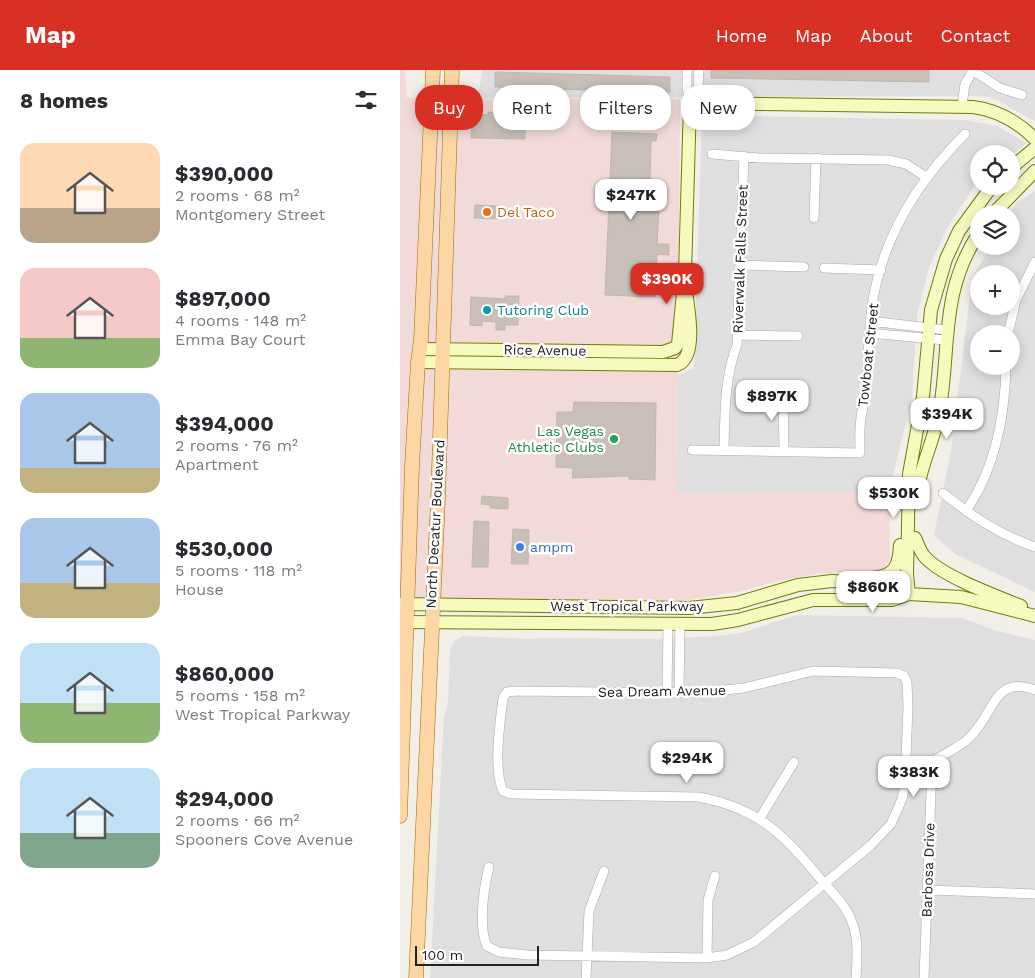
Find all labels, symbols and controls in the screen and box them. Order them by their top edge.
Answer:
text: Map [25,21,76,49]
text: Home [716,25,767,46]
text: Map [795,25,832,46]
text: About [860,25,912,46]
text: Contact [940,25,1010,46]
chip: Buy [415,85,483,130]
chip: Rent [493,85,570,130]
chip: Filters [580,85,671,130]
chip: New [681,85,755,130]
icon: filters [352,86,380,114]
text: 8 homes [20,88,108,113]
map controls [970,145,1020,375]
button: locate [970,145,1020,195]
text: $390,000 [175,161,274,186]
icon: home [60,163,120,223]
pin: $247K [596,178,666,221]
street label: Riverwalk Falls Street [729,184,751,334]
text: $247K [606,185,656,204]
text: 2 rooms · 68 m² [175,186,300,205]
place label: Del Taco [497,204,555,220]
text: Montgomery Street [175,205,325,224]
button: layers [970,205,1020,255]
marker: Del Taco [481,206,493,218]
pin: $390K [632,262,702,305]
button: + [970,265,1020,315]
text: $390K [642,269,693,288]
text: $897,000 [175,286,271,311]
icon: home [60,288,120,348]
place label: Tutoring Club [497,302,589,318]
street label: Towboat Street [855,302,881,408]
marker: Tutoring Club [481,304,493,316]
text: 4 rooms · 148 m² [175,311,306,330]
button: − [970,325,1020,375]
text: Emma Bay Court [175,330,305,349]
street label: Rice Avenue [504,341,586,359]
pin: $897K [737,380,807,422]
text: $897K [747,386,797,405]
pin: $394K [912,398,982,440]
text: $394K [921,404,973,423]
text: $394,000 [175,411,274,436]
icon: home [60,413,120,473]
place label: Las Vegas Athletic Clubs [508,423,604,455]
marker: Las Vegas Athletic Clubs [608,433,620,445]
text: 2 rooms · 76 m² [175,436,298,455]
street label: North Decatur Boulevard [423,439,447,609]
text: Apartment [175,455,258,474]
pin: $530K [859,476,929,519]
text: $530K [869,483,919,502]
text: $530,000 [175,536,273,561]
icon: home [60,538,120,598]
place label: ampm [530,539,573,555]
marker: ampm [514,541,526,553]
text: 5 rooms · 118 m² [175,561,302,580]
pin: $860K [838,570,908,613]
text: $860K [847,577,899,596]
text: House [175,580,224,599]
street label: West Tropical Parkway [550,598,704,614]
text: $860,000 [175,661,274,686]
icon: home [60,663,120,723]
street label: Sea Dream Avenue [598,682,726,700]
text: 5 rooms · 158 m² [175,686,305,705]
text: West Tropical Parkway [175,705,350,724]
pin: $294K [652,742,722,784]
text: $294K [661,748,713,767]
pin: $383K [879,756,949,798]
text: $383K [889,762,939,781]
text: $294,000 [175,786,274,811]
icon: home [60,788,120,848]
text: 2 rooms · 66 m² [175,811,299,830]
street label: Barbosa Drive [918,822,938,918]
text: Spooners Cove Avenue [175,830,353,849]
scale bar [415,943,539,966]
text: 100 m [422,947,463,963]

